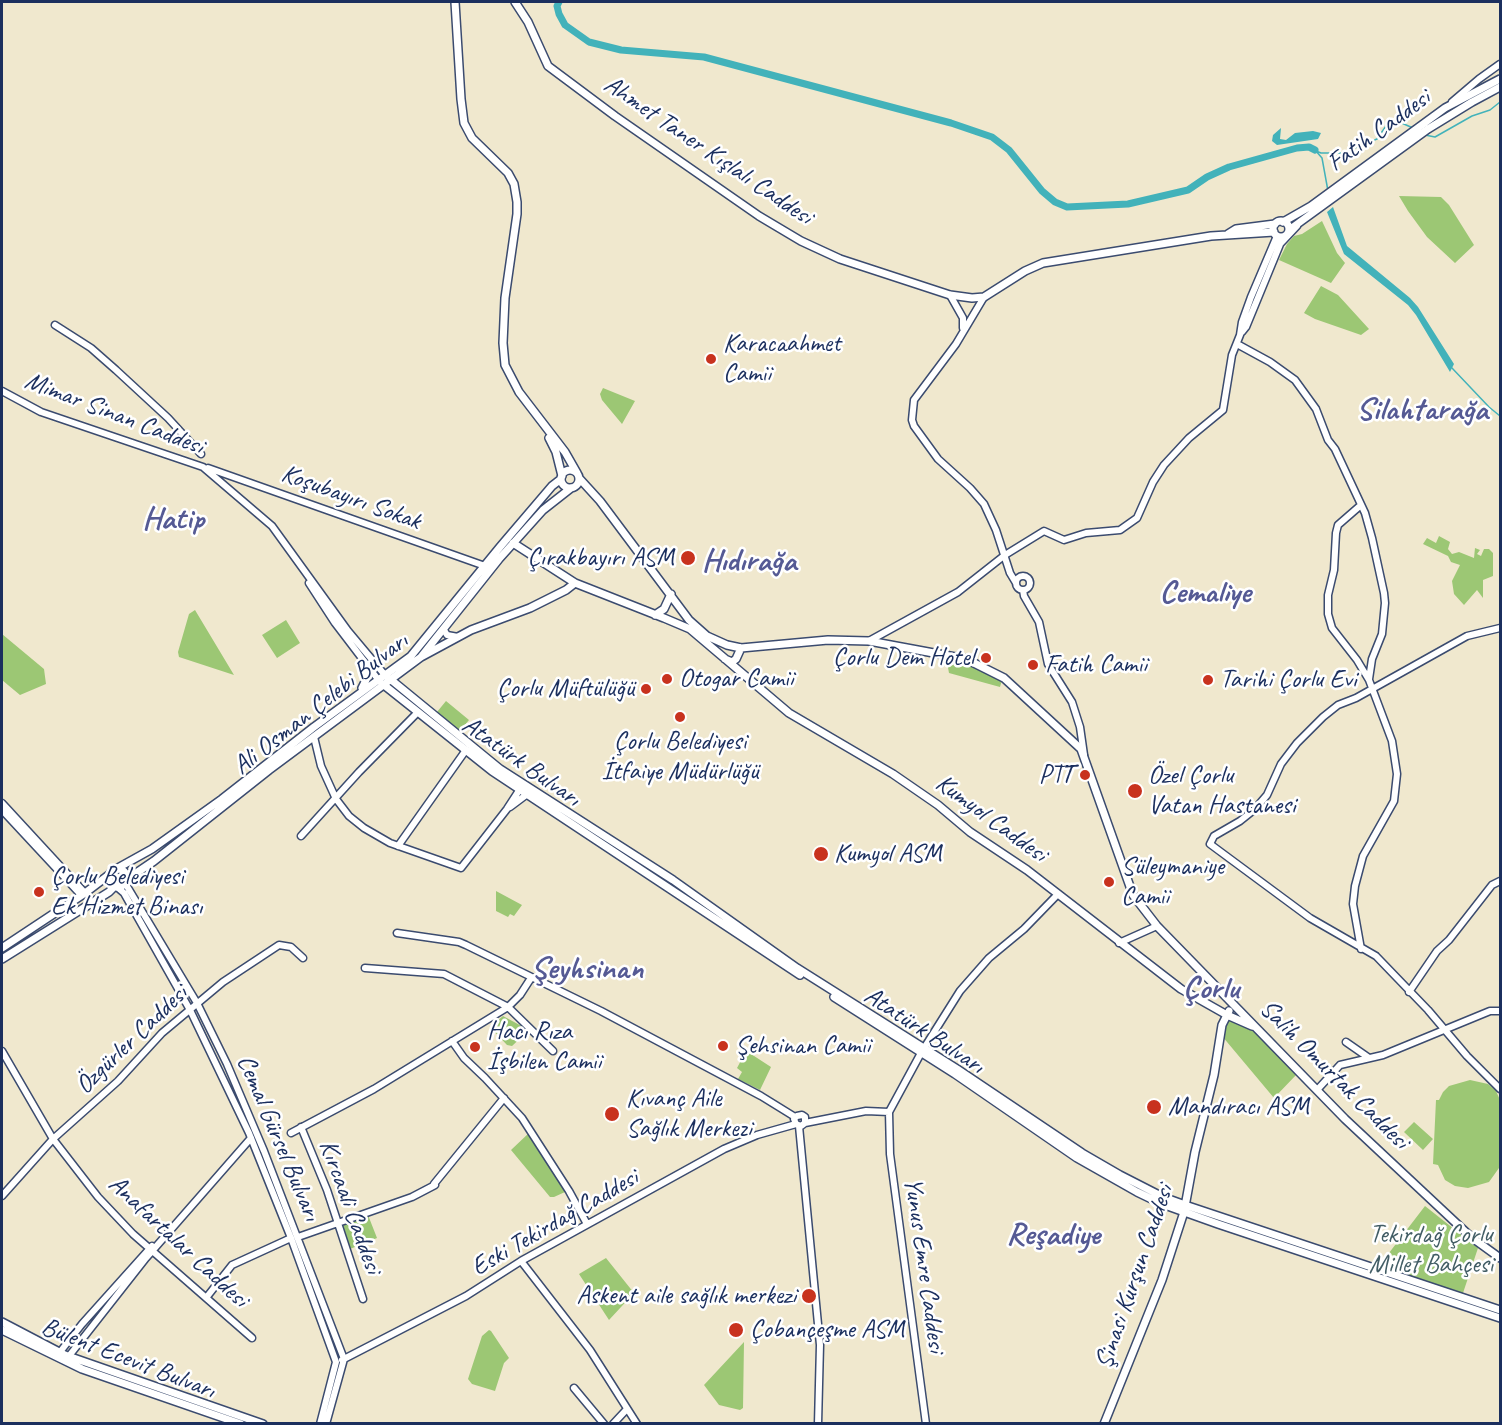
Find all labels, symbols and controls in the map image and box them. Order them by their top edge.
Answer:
street label: Ahmet Taner Kışlalı Caddesi [598,69,818,233]
street label: Fatih Caddesi [1321,83,1437,179]
place label: Karacaahmet Camii [723,328,841,390]
marker: Karacaahmet Camii [704,352,718,366]
street label: Mimar Sinan Caddesi [20,366,208,462]
district label: Silahtarağa [1356,392,1488,430]
street label: Koşubayırı Sokak [277,458,425,538]
district label: Hatip [142,501,204,539]
place label: Çırakbayırı ASM [527,542,674,574]
district label: Hıdırağa [702,543,796,581]
marker: Çırakbayırı ASM [679,549,697,567]
district label: Cemaliye [1160,575,1250,613]
street label: Ali Osman Çelebi Bulvarı [227,626,415,782]
place label: Çorlu Dem Hotel [833,642,974,674]
place label: Fatih Camii [1045,649,1147,681]
marker: Çorlu Dem Hotel [979,651,993,665]
marker: Fatih Camii [1026,658,1040,672]
place label: Otogar Camii [679,663,793,695]
place label: Tarihi Çorlu Evi [1220,664,1357,696]
marker: Otogar Camii [660,672,674,686]
place label: Çorlu Müftülüğü [497,673,634,705]
marker: Tarihi Çorlu Evi [1201,673,1215,687]
marker: Çorlu Müftülüğü [639,682,653,696]
street label: Atatürk Bulvarı [456,710,586,814]
marker: Çorlu Belediyesi İtfaiye Müdürlüğü [673,710,687,724]
place label: Çorlu Belediyesi İtfaiye Müdürlüğü [602,726,758,788]
place label: PTT [1039,759,1073,791]
place label: Özel Çorlu Vatan Hastanesi [1148,760,1296,822]
street label: Kumyol Caddesi [929,768,1053,870]
marker: PTT [1078,768,1092,782]
marker: Özel Çorlu Vatan Hastanesi [1126,782,1144,800]
place label: Kumyol ASM [834,838,942,870]
marker: Kumyol ASM [812,845,830,863]
place label: Süleymaniye Camii [1121,851,1224,912]
place label: Çorlu Belediyesi Ek Hizmet Binası [51,861,202,922]
marker: Süleymaniye Camii [1102,875,1116,889]
marker: Çorlu Belediyesi Ek Hizmet Binası [32,885,46,899]
district label: Şeyhsinan [531,951,643,989]
district label: Çorlu [1183,971,1239,1009]
street label: Özgürler Caddesi [69,979,195,1101]
street label: Atatürk Bulvarı [858,980,990,1082]
street label: Salih Omurtak Caddesi [1253,994,1415,1156]
place label: Hacı Rıza İşbilen Camii [487,1016,601,1078]
place label: Şehsinan Camii [735,1030,870,1062]
marker: Şehsinan Camii [716,1039,730,1053]
marker: Hacı Rıza İşbilen Camii [468,1040,482,1054]
street label: Cemal Gürsel Bulvarı [229,1050,327,1226]
place label: Kıvanç Aile Sağlık Merkezi [626,1083,752,1144]
place label: Mandıracı ASM [1168,1091,1309,1123]
marker: Mandıracı ASM [1145,1098,1163,1116]
marker: Kıvanç Aile Sağlık Merkezi [603,1105,621,1123]
street label: Kırcaali Caddesi [311,1136,389,1278]
street label: Eski Tekirdağ Caddesi [466,1163,644,1283]
street label: Anafartalar Caddesi [101,1169,255,1315]
street label: Yunus Emre Caddesi [896,1176,952,1354]
street label: Şinasi Kurşun Caddesi [1089,1181,1181,1373]
district label: Reşadiye [1006,1217,1100,1255]
park label: Tekirdağ Çorlu Millet Bahçesi [1369,1219,1493,1280]
place label: Askent aile sağlık merkezi [577,1280,796,1312]
marker: Askent aile sağlık merkezi [800,1287,818,1305]
street label: Bülent Ecevit Bulvarı [37,1312,219,1406]
place label: Çobançeşme ASM [750,1314,904,1346]
marker: Çobançeşme ASM [727,1321,745,1339]

